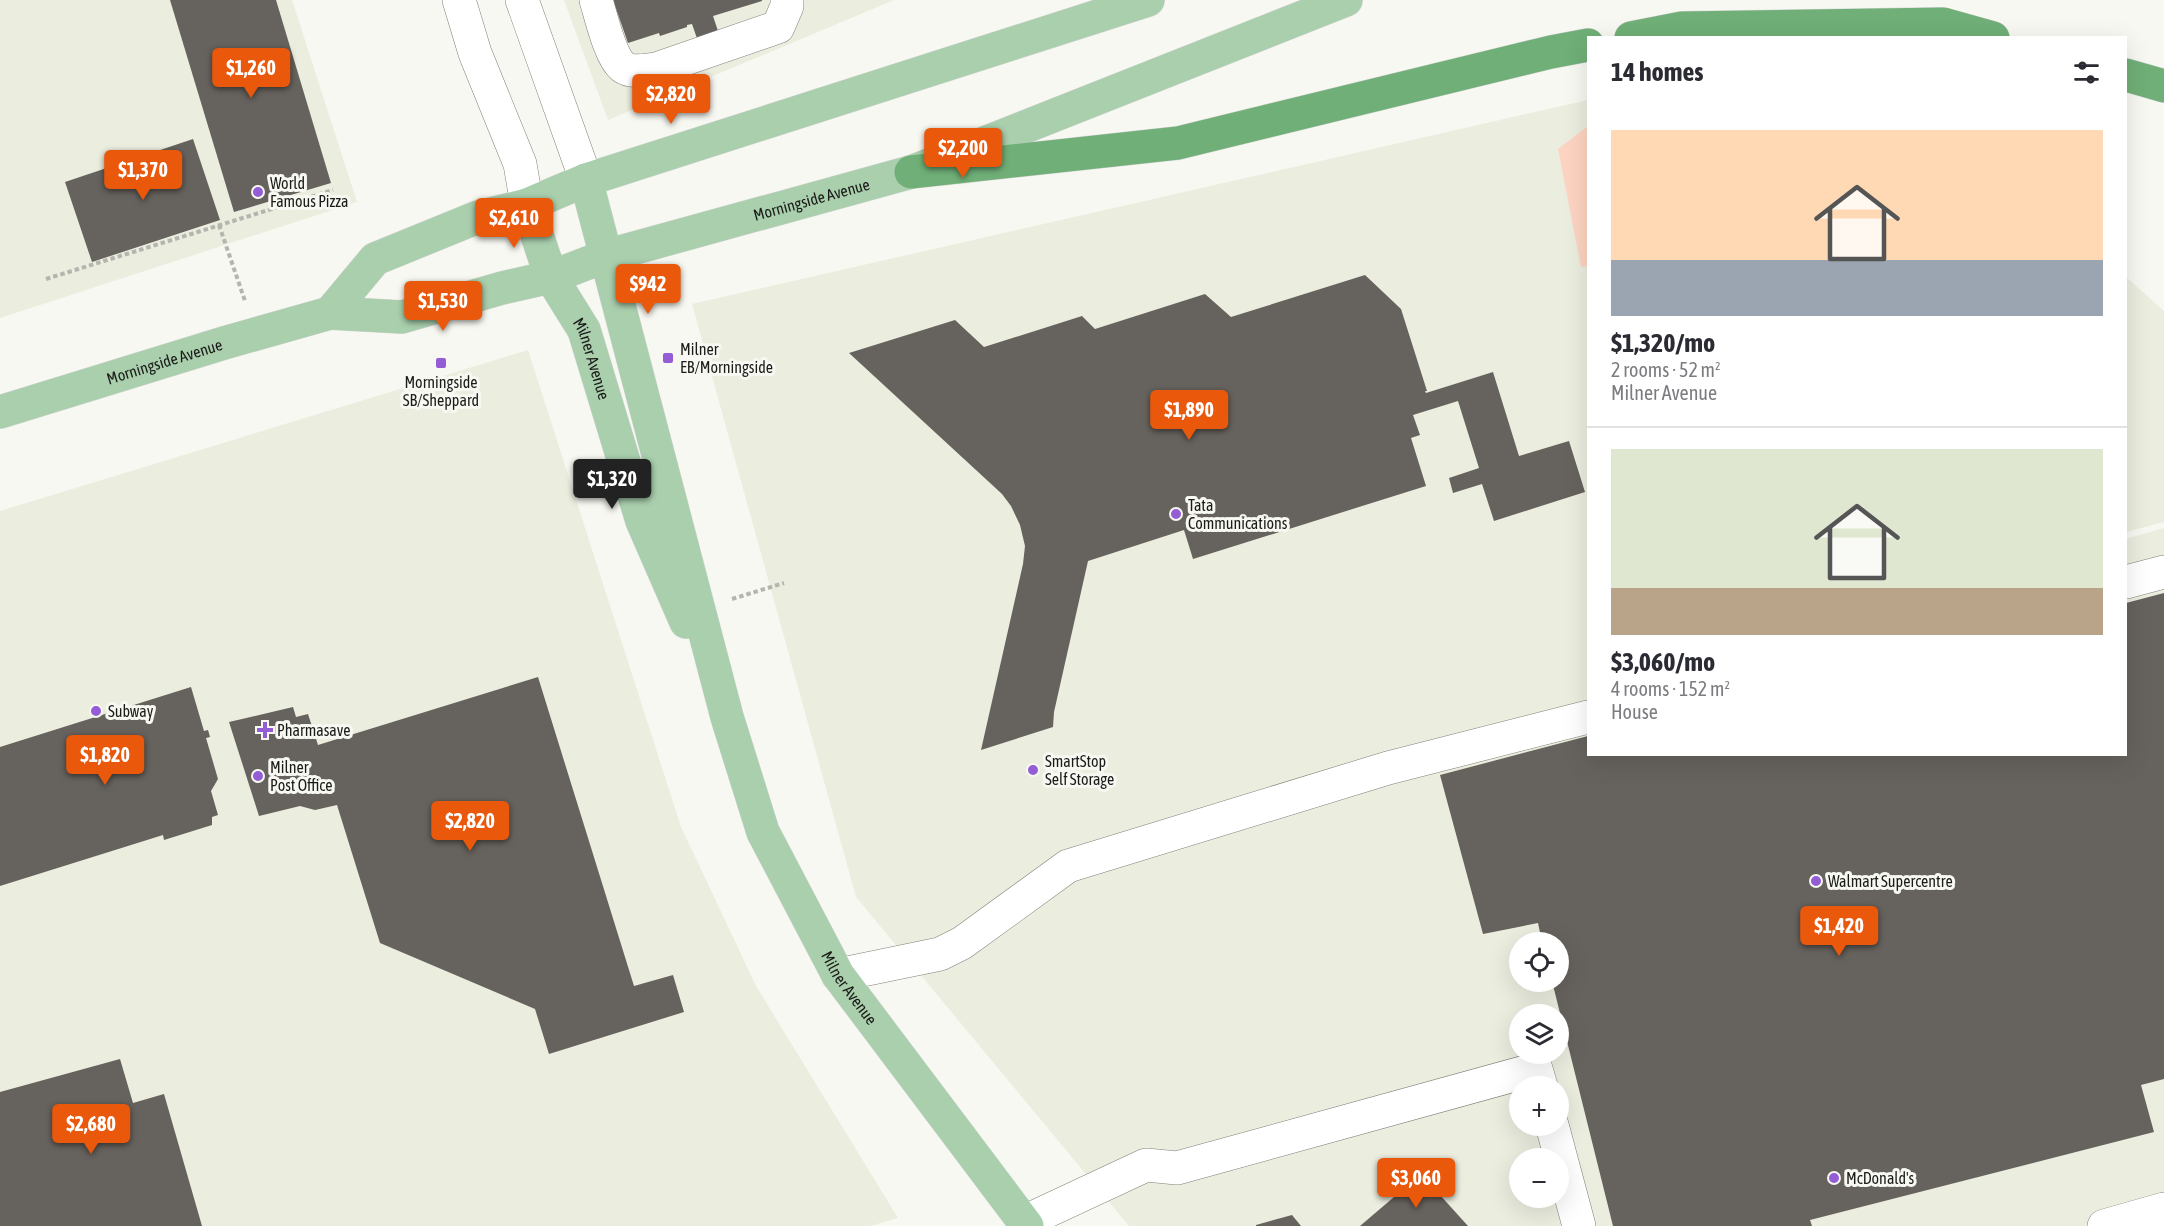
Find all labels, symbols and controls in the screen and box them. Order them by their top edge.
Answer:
pin: $1,260 [202,48,300,99]
text: $1,260 [226,56,276,79]
icon: filters [2070,56,2103,89]
text: 14 homes [1611,57,1704,87]
pin: $2,820 [622,74,720,125]
text: $2,820 [646,82,696,105]
pin: $2,200 [914,128,1012,179]
text: $2,200 [938,136,988,159]
pin: $1,370 [94,150,192,201]
text: $1,370 [118,158,168,181]
icon: home [1803,169,1911,277]
place label: World Famous Pizza [270,174,348,210]
street label: Morningside Avenue [751,175,872,224]
marker: World Famous Pizza [251,185,265,199]
pin: $2,610 [465,198,563,249]
text: $2,610 [489,206,539,229]
pin: $942 [612,264,684,315]
text: $942 [630,272,666,295]
pin: $1,530 [394,281,492,332]
text: $1,530 [418,289,468,312]
street label: Milner Avenue [570,314,614,402]
text: $1,320/mo [1611,328,1715,358]
street label: Morningside Avenue [104,335,224,388]
place label: Milner EB/Morningside [680,340,773,377]
marker: Milner EB/Morningside [661,351,675,365]
marker: Morningside SB/Sheppard [434,356,448,370]
text: 2 rooms · 52 m² [1611,358,1721,381]
place label: Morningside SB/Sheppard [403,373,479,410]
text: Milner Avenue [1611,381,1717,404]
pin: $1,890 [1140,390,1238,441]
text: $1,890 [1164,398,1214,421]
pin: $1,320 [563,459,661,510]
text: $1,320 [587,467,637,490]
icon: home [1803,488,1911,596]
place label: Tata Communications [1188,496,1288,532]
marker: Tata Communications [1169,507,1183,521]
text: $3,060/mo [1611,647,1715,677]
text: 4 rooms · 152 m² [1611,677,1730,700]
text: House [1611,700,1658,723]
place label: Subway [108,702,154,721]
marker: Subway [89,704,103,718]
place label: Pharmasave [277,721,351,739]
marker: Pharmasave [258,723,272,737]
pin: $1,820 [56,735,154,786]
text: $1,820 [80,743,130,766]
place label: SmartStop Self Storage [1045,752,1114,789]
place label: Milner Post Office [270,758,333,794]
marker: SmartStop Self Storage [1026,763,1040,777]
marker: Milner Post Office [251,769,265,783]
pin: $2,820 [421,801,519,852]
text: $2,820 [445,809,495,832]
place label: Walmart Supercentre [1828,872,1953,891]
marker: Walmart Supercentre [1809,874,1823,888]
pin: $1,420 [1790,906,1888,957]
text: $1,420 [1814,914,1864,937]
map controls [1509,932,1569,1208]
button: locate [1509,932,1569,992]
street label: Milner Avenue [818,948,881,1028]
button: layers [1509,1004,1569,1064]
button: + [1509,1076,1569,1136]
pin: $2,680 [42,1104,140,1155]
text: $2,680 [66,1112,116,1135]
button: − [1509,1148,1569,1208]
pin: $3,060 [1367,1158,1465,1209]
text: $3,060 [1391,1166,1441,1189]
place label: McDonald's [1846,1169,1915,1187]
marker: McDonald's [1827,1171,1841,1185]

